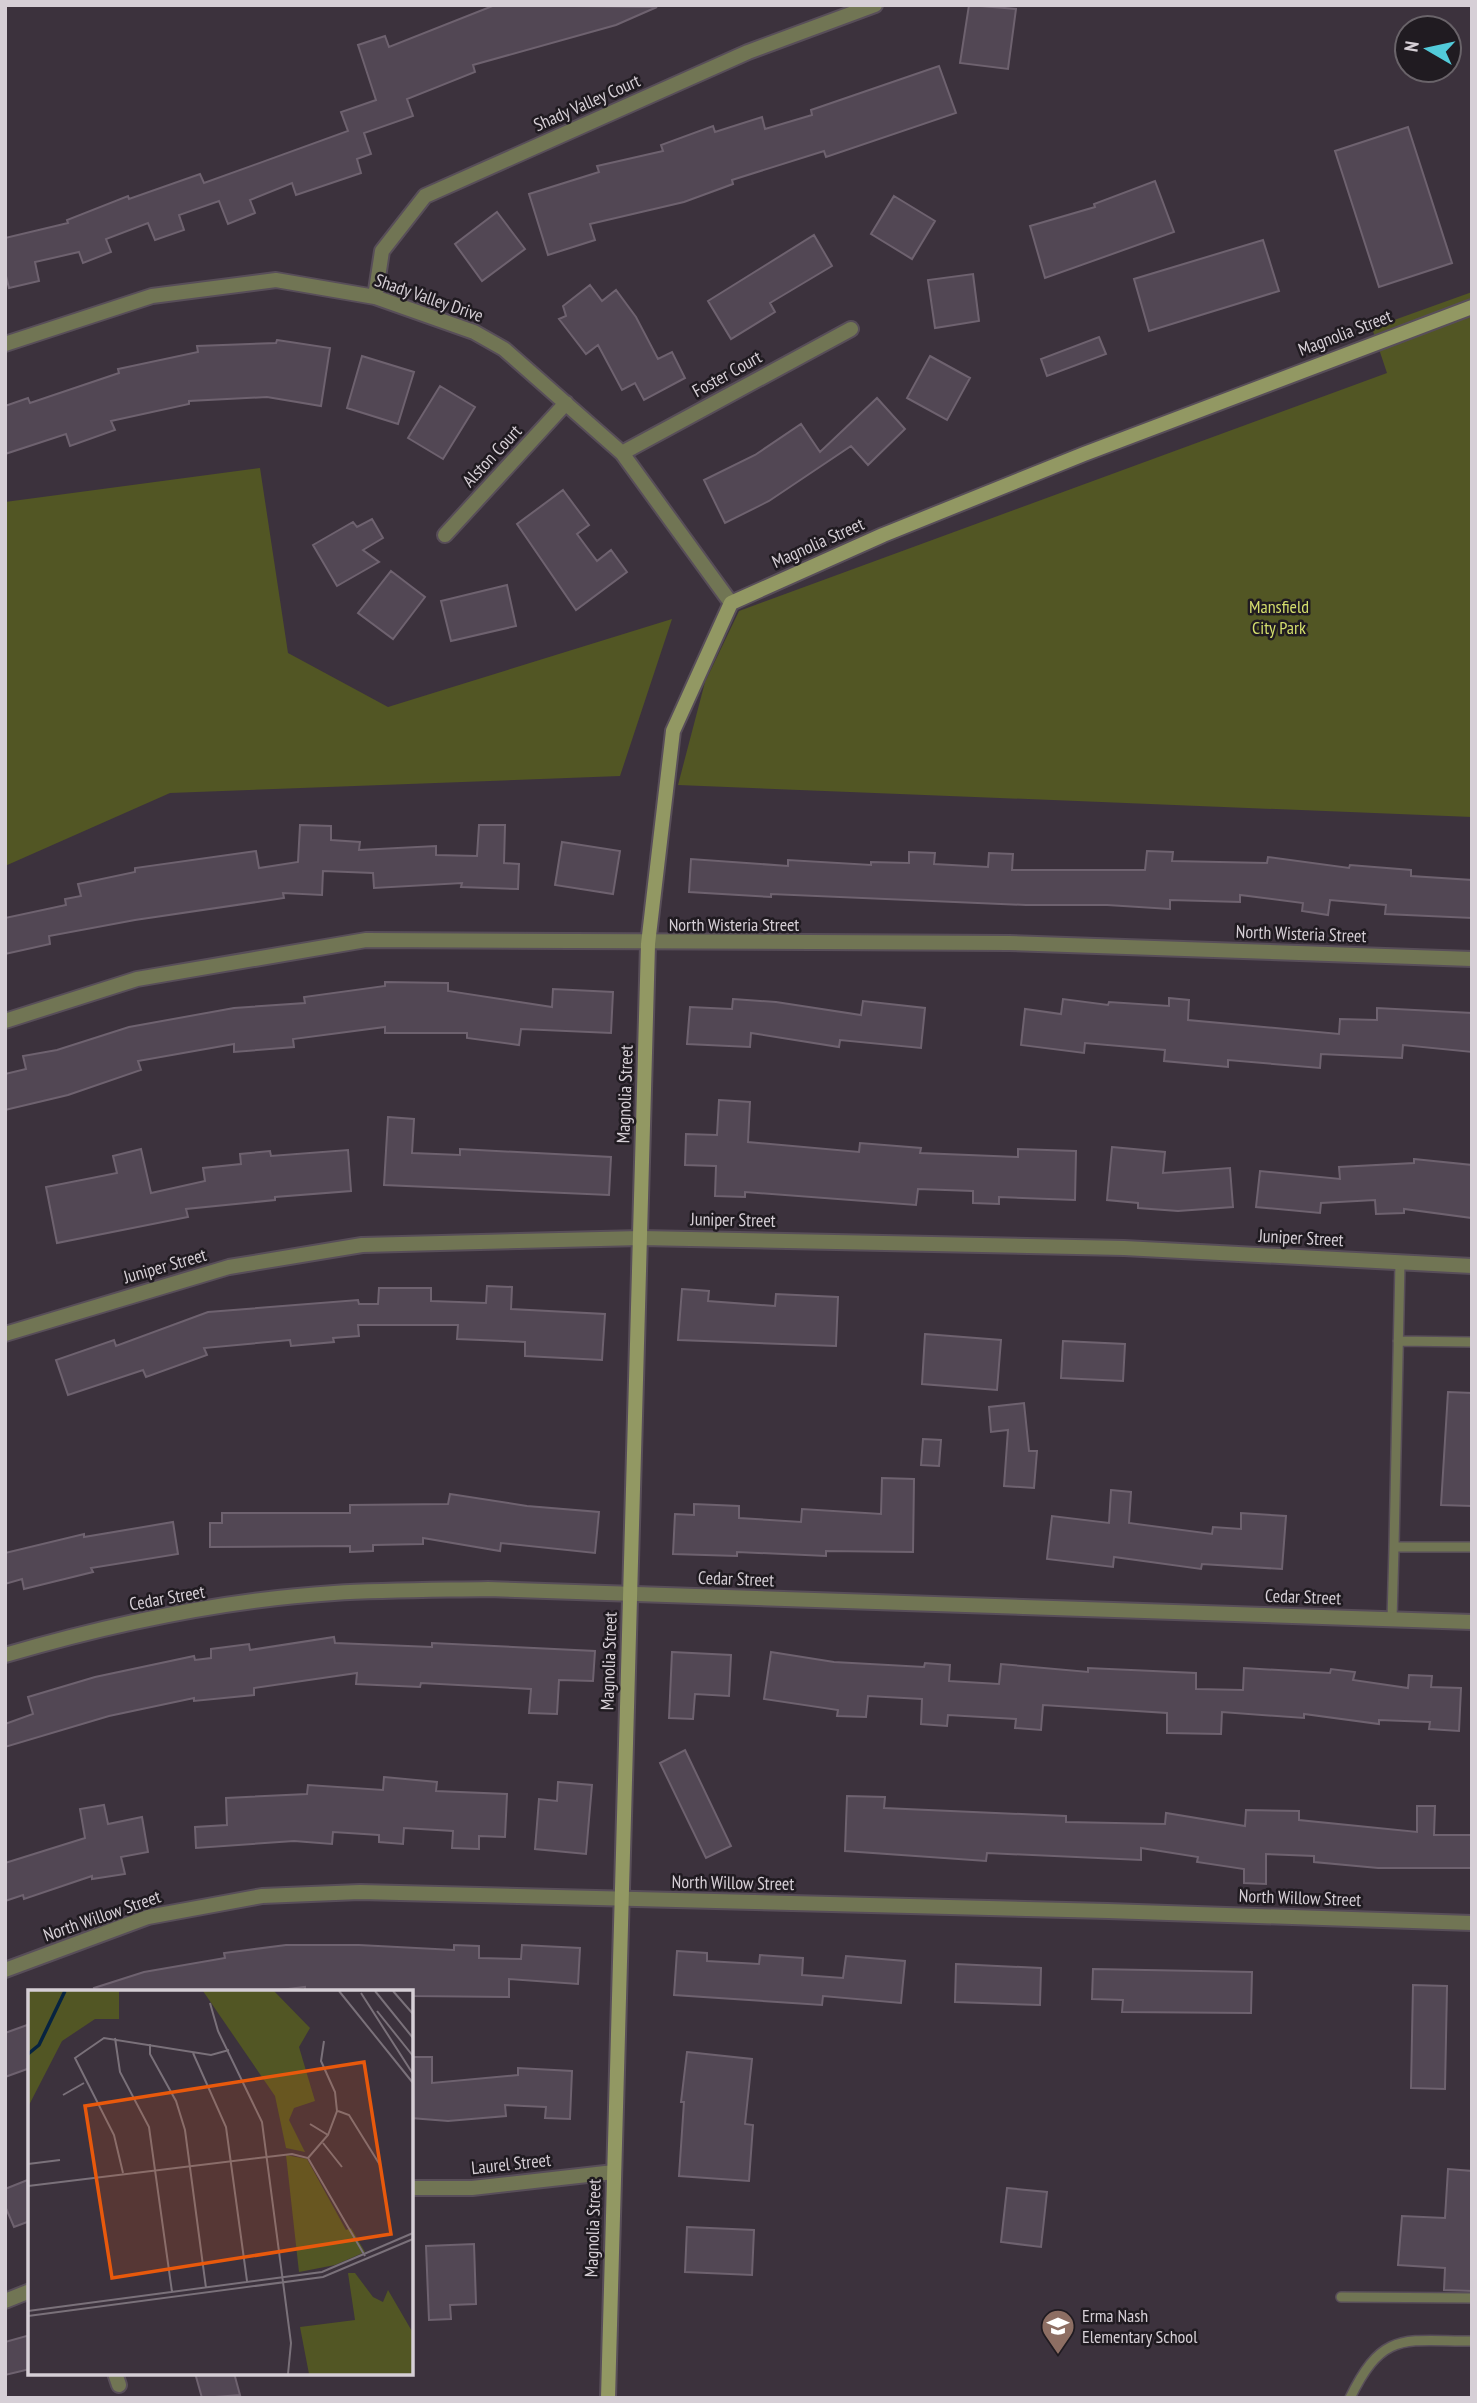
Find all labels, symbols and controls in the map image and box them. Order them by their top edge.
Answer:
north arrow [1393,14,1463,84]
text: N [1399,39,1424,53]
street label: Shady Valley Court [530,69,644,136]
street label: Shady Valley Drive [372,268,486,327]
street label: Magnolia Street [1295,304,1395,361]
street label: Foster Court [688,345,766,402]
street label: Alston Court [457,420,526,492]
street label: Magnolia Street [768,512,868,573]
park label: Mansfield City Park [1249,595,1309,639]
street label: North Wisteria Street [669,913,799,936]
street label: North Wisteria Street [1235,920,1367,947]
street label: Magnolia Street [611,1044,638,1144]
street label: Juniper Street [689,1207,776,1232]
street label: Juniper Street [1257,1224,1344,1251]
street label: Juniper Street [120,1243,209,1289]
street label: Cedar Street [698,1566,775,1591]
street label: Cedar Street [127,1580,206,1615]
street label: Cedar Street [1265,1584,1342,1609]
street label: Magnolia Street [595,1611,622,1711]
street label: North Willow Street [672,1870,795,1895]
street label: North Willow Street [1238,1884,1362,1911]
street label: North Willow Street [40,1885,164,1946]
inset map [28,1990,413,2375]
street label: Laurel Street [470,2148,552,2179]
street label: Magnolia Street [579,2178,606,2278]
place label: Erma Nash Elementary School [1082,2304,1198,2348]
school or university icon: Erma Nash Elementary School [1039,2307,1077,2356]

